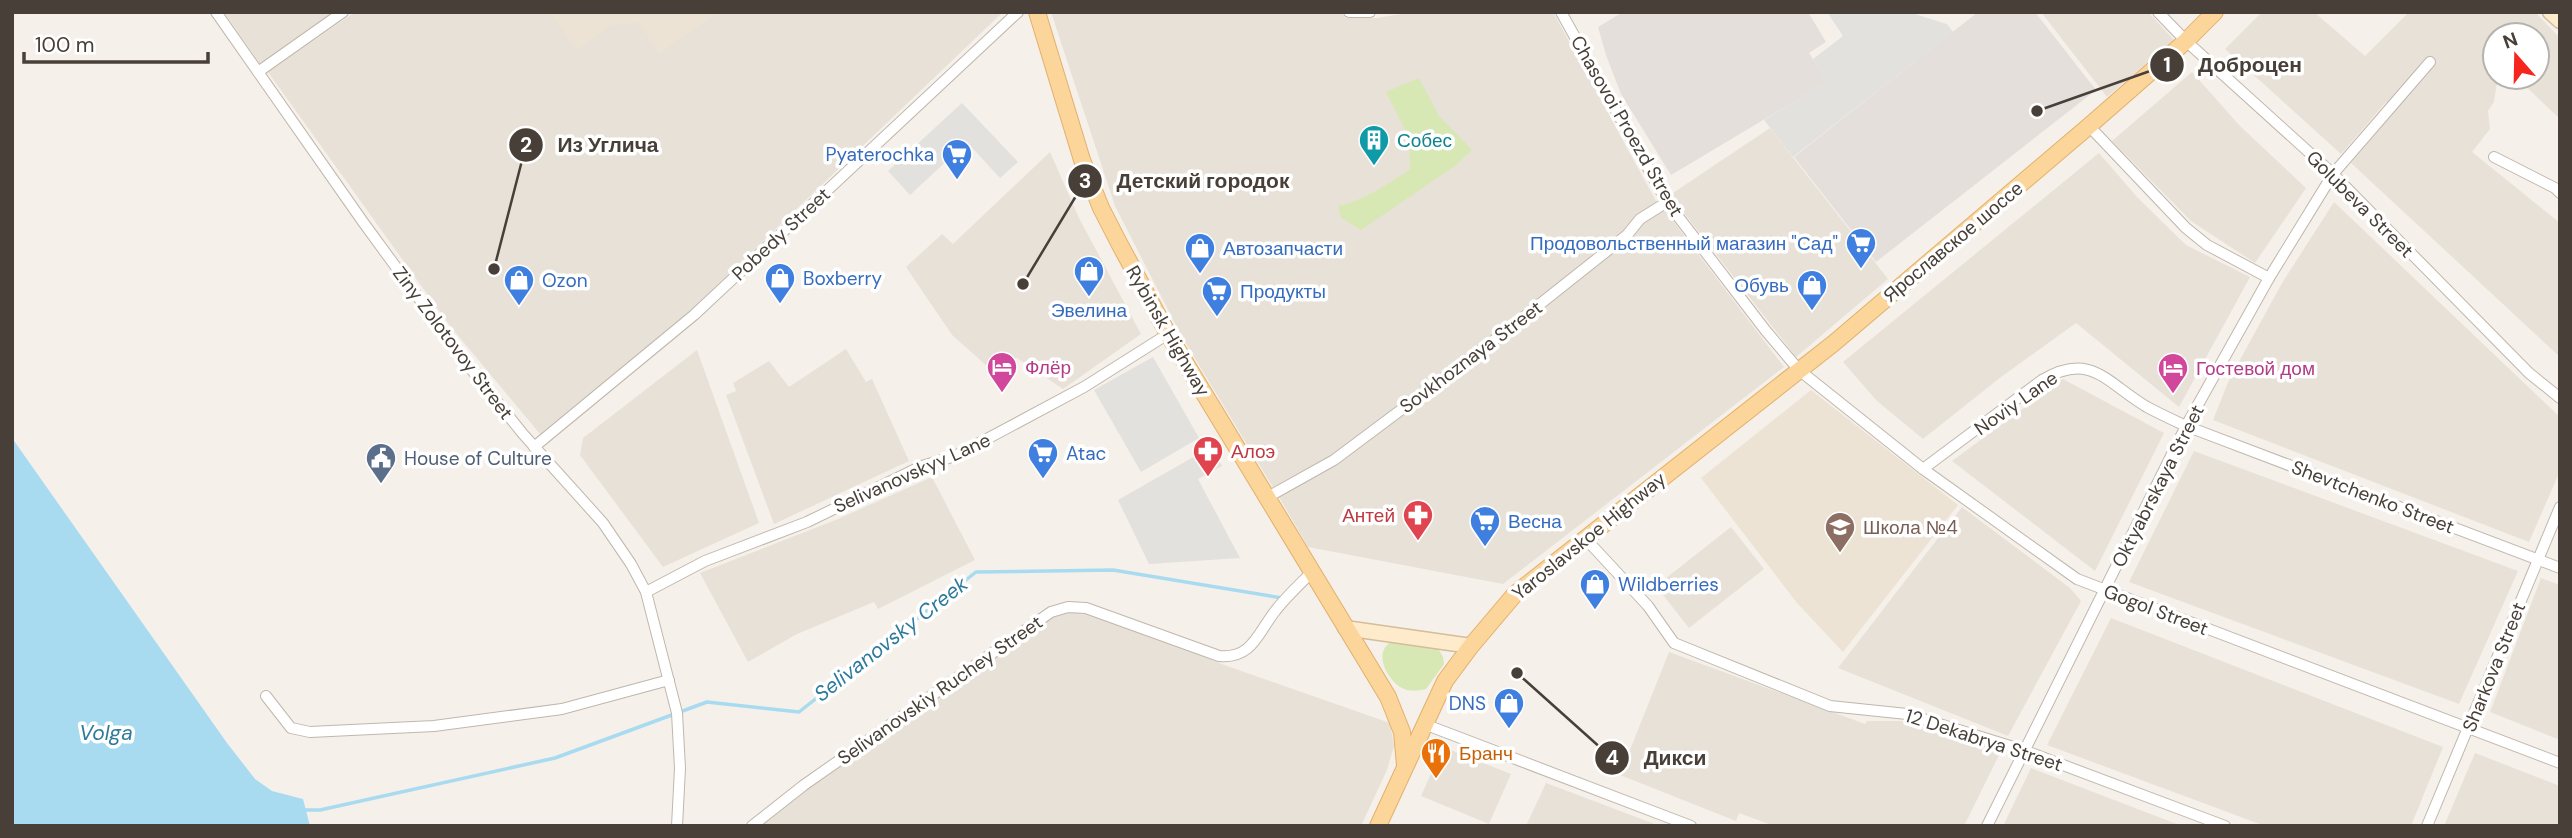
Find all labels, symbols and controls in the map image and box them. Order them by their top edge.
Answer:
scale bar [24,21,208,65]
north arrow [2481,21,2551,91]
text: N [2500,26,2521,55]
text: 100 m [35,31,95,59]
street label: Chasovoi Proezd Street [1565,31,1689,221]
callout: Доброцен [2149,44,2316,86]
text: 1 [2163,51,2171,79]
text: Доброцен [2198,51,2302,79]
building icon: Собес [1357,123,1391,167]
callout: Из Углича [509,124,673,166]
place label: Собес [1397,128,1452,153]
text: 2 [520,131,532,159]
text: Из Углича [557,131,659,159]
supermarket icon: Pyaterochka [940,137,974,181]
place label: Pyaterochka [825,142,934,167]
street label: Golubeva Street [2301,145,2419,263]
callout: Детский городок [1067,160,1303,202]
text: 3 [1079,167,1091,195]
text: Детский городок [1117,167,1290,195]
street label: Ярославское шоссе [1878,176,2028,308]
street label: Pobedy Street [726,182,836,286]
supermarket icon: Продовольственный магазин "Сад" [1844,226,1878,270]
shop icon: Автозапчасти [1183,231,1217,275]
place label: Продовольственный магазин "Сад" [1530,231,1838,256]
place label: Автозапчасти [1223,236,1343,261]
shop icon: Эвелина [1072,254,1106,298]
shop icon: Boxberry [763,261,797,305]
street label: Rybinsk Highway [1120,261,1216,401]
street label: Ziny Zolotovoy Street [387,262,519,424]
shop icon: Ozon [502,263,536,307]
place label: Boxberry [803,266,882,291]
place label: Ozon [542,268,588,293]
shop icon: Обувь [1795,268,1829,312]
place label: Обувь [1734,273,1789,298]
supermarket icon: Продукты [1200,274,1234,318]
place label: Продукты [1240,279,1326,304]
street label: Sovkhoznaya Street [1395,295,1547,419]
place label: Эвелина [1051,298,1128,323]
hotel icon: Флёр [985,350,1019,394]
hotel icon: Гостевой дом [2156,351,2190,395]
place label: Флёр [1025,355,1071,380]
place label: Гостевой дом [2196,356,2315,381]
street label: Noviy Lane [1969,365,2063,441]
street label: Oktyabrskaya Street [2106,400,2210,572]
street label: Selivanovskyy Lane [830,427,994,519]
pharmacy icon: Алоэ [1191,434,1225,478]
supermarket icon: Atac [1026,436,1060,480]
place label: Алоэ [1231,439,1275,464]
public building icon: House of Culture [364,441,398,485]
place label: Atac [1066,441,1106,466]
place label: House of Culture [404,446,552,471]
street label: Shevtchenko Street [2288,454,2458,540]
street label: Yaroslavskoe Highway [1507,466,1671,606]
pharmacy icon: Антей [1401,498,1435,542]
place label: Антей [1342,503,1395,528]
supermarket icon: Весна [1468,504,1502,548]
place label: Весна [1508,509,1562,534]
school or university icon: Школа №4 [1823,510,1857,554]
place label: Школа №4 [1863,515,1958,540]
shop icon: Wildberries [1578,567,1612,611]
water label: Selivanovsky Creek [808,570,974,708]
place label: Wildberries [1618,572,1719,597]
street label: Gogol Street [2100,579,2212,641]
street label: Sharkova Street [2457,598,2531,736]
street label: Selivanovskiy Ruchey Street [833,610,1047,770]
shop icon: DNS [1492,686,1526,730]
place label: DNS [1449,691,1486,716]
street label: 12 Dekabrya Street [1902,703,2066,777]
water label: Volga [79,719,133,747]
restaurant icon: Бранч [1419,736,1453,780]
callout: Дикси [1595,737,1720,779]
place label: Бранч [1459,741,1513,766]
text: 4 [1605,744,1619,772]
text: Дикси [1644,744,1706,772]

